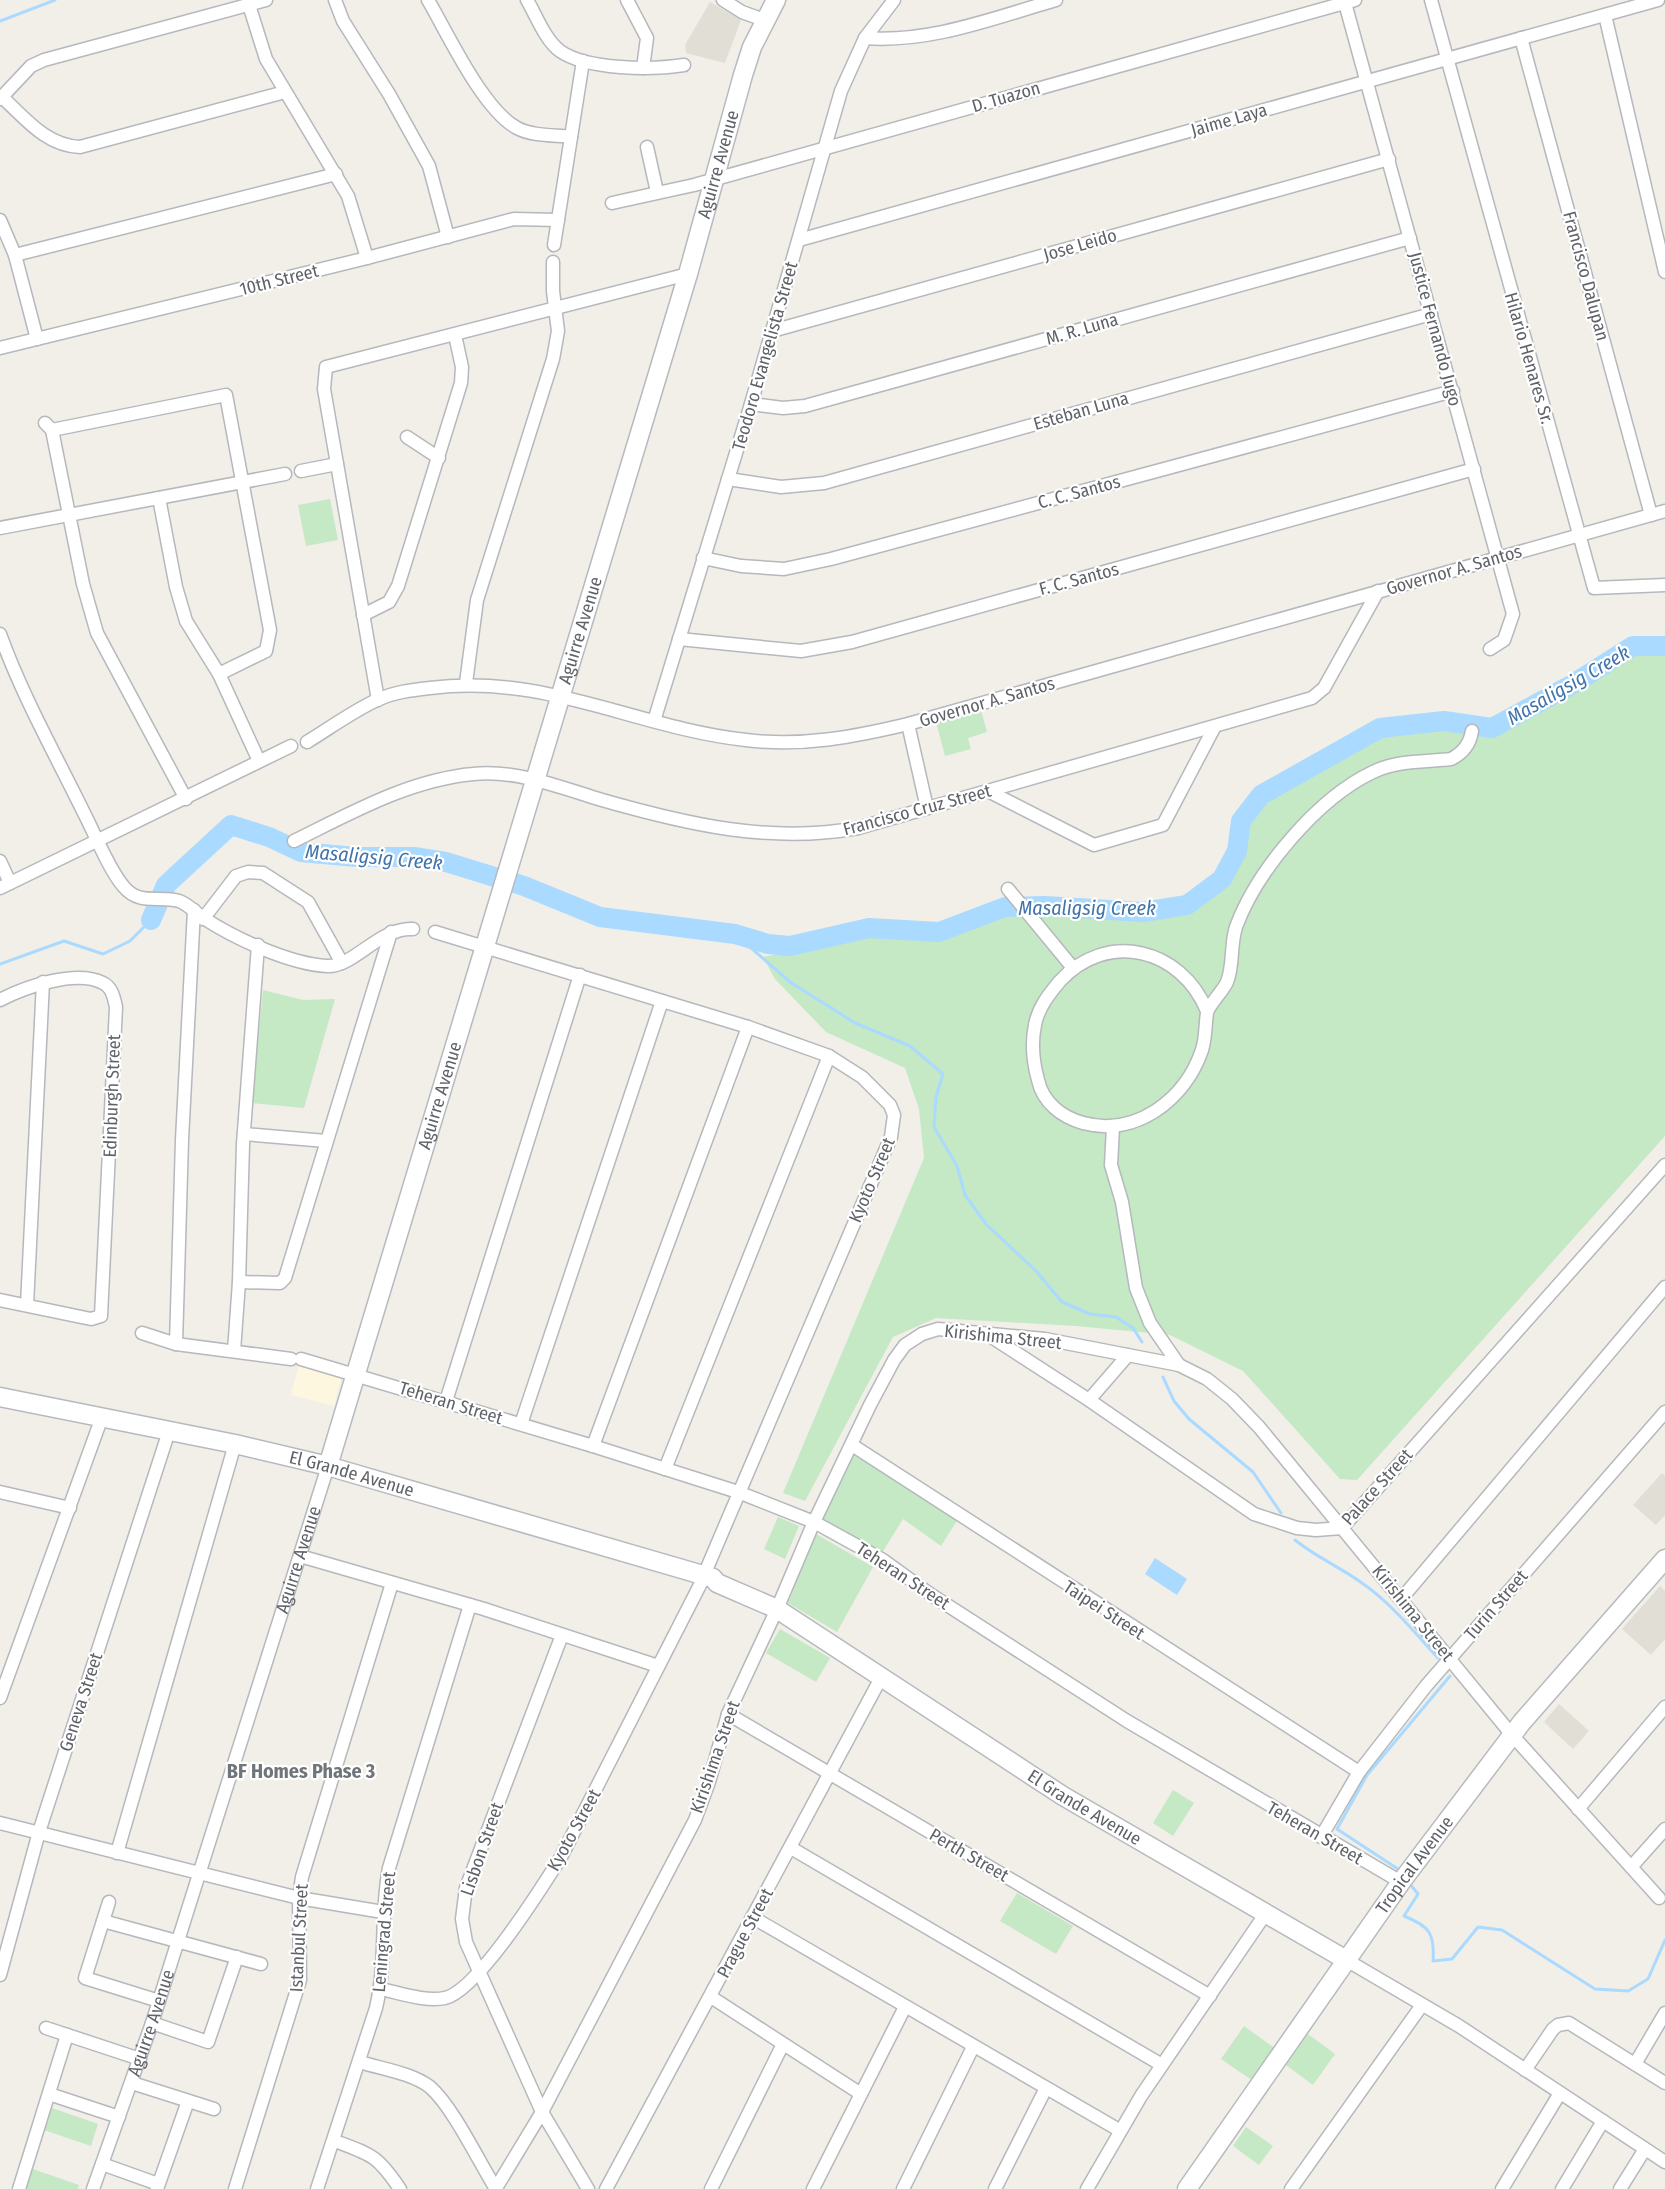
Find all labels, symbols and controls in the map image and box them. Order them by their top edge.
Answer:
street label: D. Tuazon [969,77,1043,117]
street label: Jaime Laya [1188,99,1270,141]
street label: Aguirre Avenue [693,108,744,221]
street label: Francisco Dalupan [1558,209,1614,343]
street label: Jose Leido [1041,224,1119,266]
street label: Justice Fernando Jugo [1404,250,1466,408]
street label: Teodoro Evangelista Street [727,259,803,453]
street label: 10th Street [237,260,321,300]
street label: Hilario Henares Sr. [1500,290,1558,426]
street label: M. R. Luna [1043,308,1121,350]
street label: Esteban Luna [1031,387,1131,435]
street label: C. C. Santos [1035,470,1123,514]
street label: Governor A. Santos [1384,540,1525,600]
street label: F. C. Santos [1037,558,1122,600]
street label: Aguirre Avenue [554,574,607,687]
water label: Masaligsig Creek [1502,640,1634,730]
street label: Governor A. Santos [917,672,1058,732]
street label: Francisco Cruz Street [841,780,994,840]
water label: Masaligsig Creek [304,839,444,875]
water label: Masaligsig Creek [1018,896,1156,920]
street label: Edinburgh Street [99,1034,125,1158]
street label: Aguirre Avenue [413,1039,467,1152]
street label: Kyoto Street [844,1134,900,1226]
street label: Kirishima Street [943,1320,1063,1354]
street label: Teheran Street [397,1377,506,1429]
street label: Palace Street [1337,1444,1417,1530]
street label: El Grande Avenue [287,1446,417,1502]
street label: Aguirre Avenue [271,1503,326,1616]
street label: Teheran Street [852,1538,954,1614]
street label: Kirishima Street [1367,1560,1459,1666]
street label: Turin Street [1460,1565,1533,1645]
street label: Taipei Street [1059,1576,1149,1644]
street label: Geneva Street [55,1650,107,1754]
street label: Kirishima Street [685,1698,745,1816]
district label: BF Homes Phase 3 [227,1759,375,1783]
street label: El Grande Avenue [1023,1765,1145,1850]
street label: Kyoto Street [542,1785,606,1875]
street label: Teheran Street [1263,1797,1367,1869]
street label: Lisbon Street [456,1799,508,1899]
street label: Tropical Avenue [1371,1811,1458,1918]
street label: Perth Street [925,1823,1013,1887]
street label: Leningrad Street [368,1871,400,1993]
street label: Istanbul Street [285,1883,313,1993]
street label: Prague Street [712,1884,778,1982]
street label: Aguirre Avenue [123,1967,179,2079]

